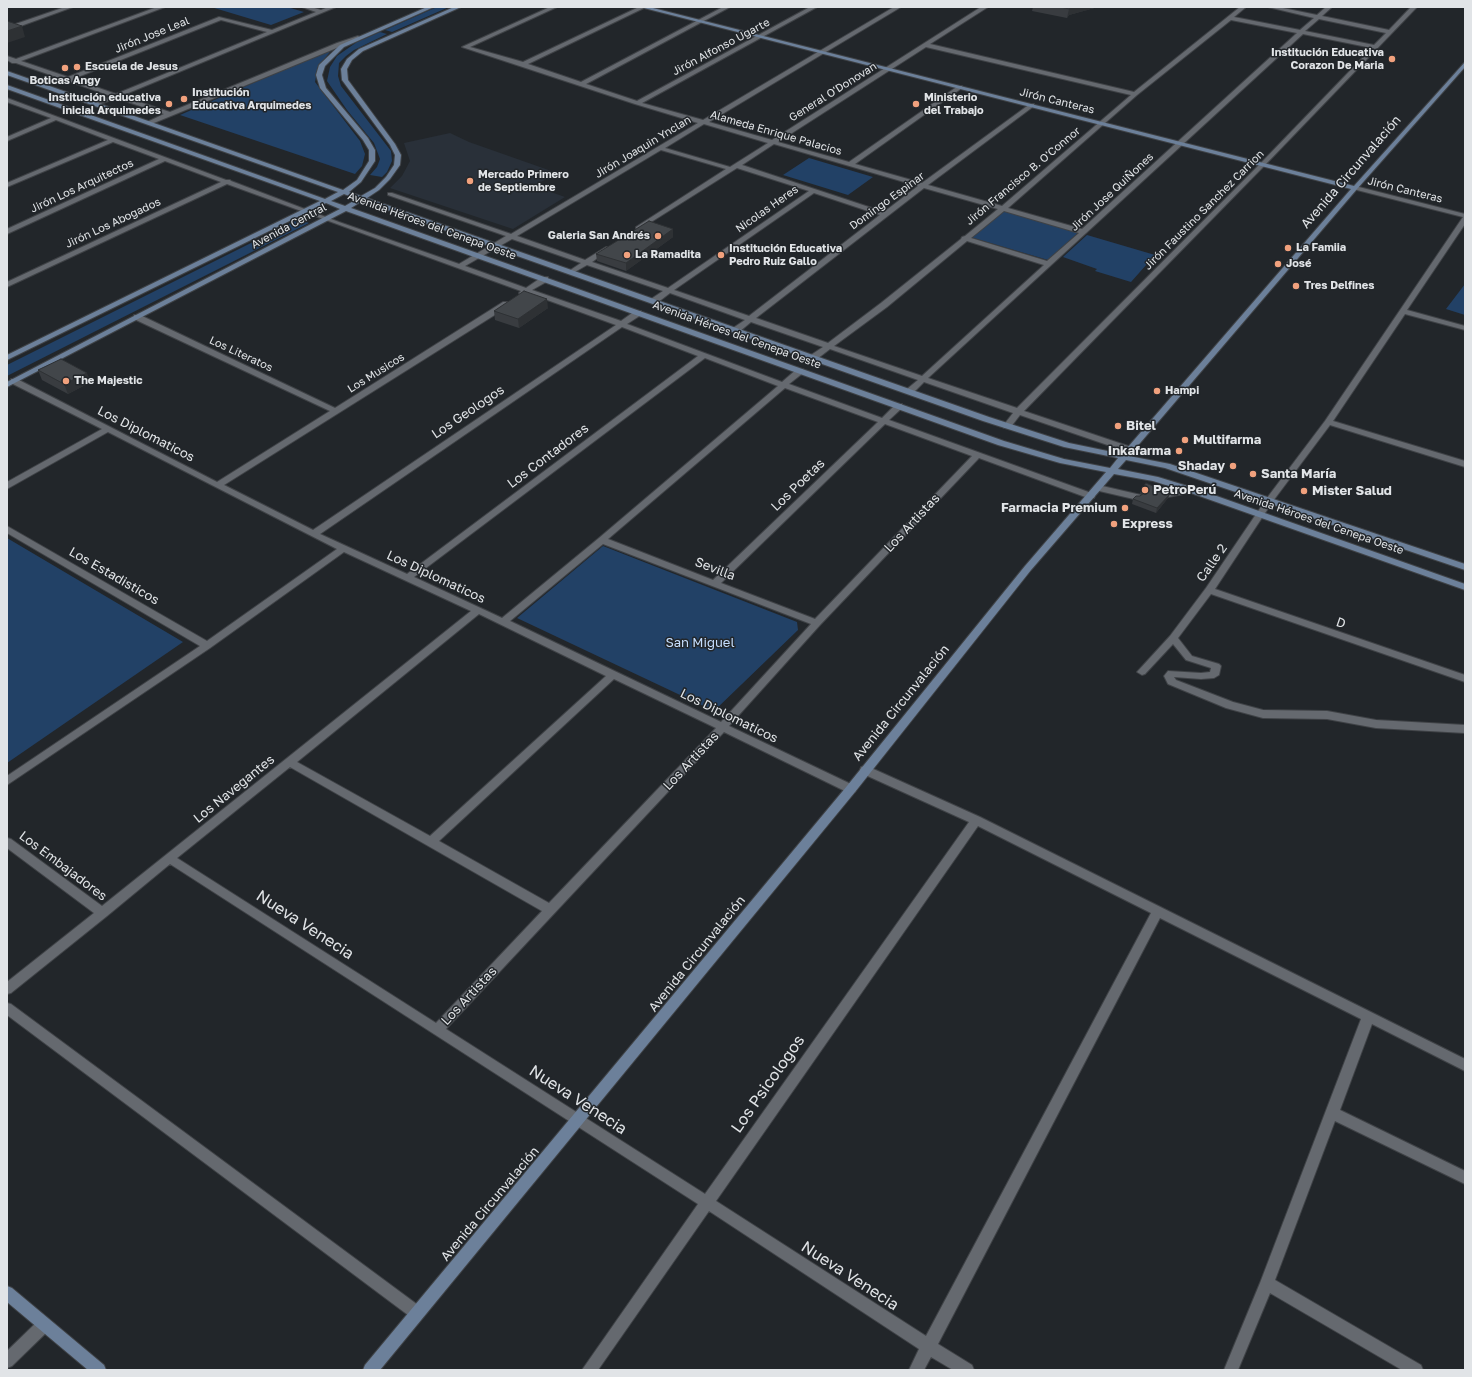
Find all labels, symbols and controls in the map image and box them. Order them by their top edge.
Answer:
street label: Jirón Jose Leal [113,14,191,56]
street label: Jirón Alfonso Ugarte [670,16,772,78]
place label: Institución Educativa Corazon De Maria [1271,46,1384,72]
marker: Institución Educativa Corazon De Maria [1387,54,1397,64]
place label: Escuela de Jesus [85,60,178,74]
street label: General O'Donovan [787,60,879,124]
marker: Escuela de Jesus [72,62,82,72]
marker: Boticas Angy [60,63,70,73]
place label: Boticas Angy [29,74,101,88]
street label: Jirón Canteras [1018,85,1096,117]
place label: Institución Educativa Arquimedes [192,86,311,112]
place label: Institución educativa inicial Arquimedes [48,91,161,117]
place label: Ministerio del Trabajo [924,91,984,117]
marker: Institución Educativa Arquimedes [179,94,189,104]
marker: Institución educativa inicial Arquimedes [164,99,174,109]
marker: Ministerio del Trabajo [911,99,921,109]
street label: Alameda Enrique Palacios [709,108,843,158]
street label: Avenida Circunvalación [1298,112,1404,232]
street label: Jirón Joaquin Ynclan [593,113,693,181]
street label: Jirón Francisco B. O'Connor [963,124,1083,228]
street label: Jirón Faustino Sanchez Carrion [1141,147,1267,273]
street label: Jirón Jose QuiÑones [1068,150,1156,234]
street label: Jirón Los Arquitectos [28,156,136,216]
place label: Mercado Primero de Septiembre [478,168,569,194]
street label: Domingo Espinar [847,169,927,233]
street label: Jirón Canteras [1366,174,1444,206]
marker: Mercado Primero de Septiembre [465,176,475,186]
street label: Nicolas Heres [733,183,801,235]
street label: Avenida Héroes del Cenepa Oeste [346,189,518,263]
street label: Jirón Los Abogados [63,195,163,251]
street label: Avenida Central [249,201,329,251]
place label: Galeria San Andrés [548,229,650,243]
marker: Galeria San Andrés [653,231,663,241]
place label: La Famiia [1296,241,1346,255]
place label: Institución Educativa Pedro Ruiz Gallo [729,242,842,268]
marker: La Famiia [1283,243,1293,253]
place label: La Ramadita [635,248,701,262]
marker: La Ramadita [622,250,632,260]
marker: Institución Educativa Pedro Ruiz Gallo [716,250,726,260]
place label: José [1286,257,1312,271]
marker: José [1273,259,1283,269]
place label: Tres Delfines [1304,279,1374,293]
marker: Tres Delfines [1291,281,1301,291]
street label: Avenida Héroes del Cenepa Oeste [651,298,823,372]
street label: Los Literatos [207,334,275,374]
street label: Los Musicos [345,350,407,396]
place label: The Majestic [74,374,143,388]
marker: The Majestic [61,376,71,386]
street label: Los Geologos [429,382,507,442]
place label: Hampi [1165,384,1199,398]
marker: Hampi [1152,386,1162,396]
street label: Los Diplomaticos [95,403,197,465]
place label: Bitel [1126,418,1156,434]
street label: Los Contadores [504,420,592,492]
marker: Bitel [1113,421,1123,431]
place label: Multifarma [1193,432,1261,448]
marker: Multifarma [1180,435,1190,445]
place label: Inkafarma [1108,443,1171,459]
marker: Inkafarma [1174,446,1184,456]
street label: Los Poetas [768,456,828,514]
place label: Shaday [1178,458,1225,474]
marker: Shaday [1228,461,1238,471]
place label: Santa María [1261,466,1336,482]
marker: Santa María [1248,469,1258,479]
place label: PetroPerú [1153,482,1216,498]
place label: Mister Salud [1312,483,1392,499]
marker: PetroPerú [1140,485,1150,495]
marker: Mister Salud [1299,486,1309,496]
street label: Avenida Héroes del Cenepa Oeste [1233,487,1405,557]
street label: Los Artistas [881,491,943,555]
place label: Farmacia Premium [1001,500,1117,516]
marker: Farmacia Premium [1120,503,1130,513]
place label: Express [1122,516,1173,532]
marker: Express [1109,519,1119,529]
street label: Calle 2 [1193,541,1231,585]
street label: Los Estadisticos [66,544,162,608]
street label: Los Diplomaticos [384,547,488,607]
street label: Sevilla [693,554,737,584]
street label: D [1334,614,1348,632]
park label: San Miguel [665,635,735,651]
street label: Avenida Circunvalación [849,642,953,764]
street label: Los Diplomaticos [678,686,780,746]
street label: Los Artistas [660,729,722,793]
street label: Los Navegantes [190,752,278,826]
street label: Los Embajadores [16,828,110,904]
street label: Nueva Venecia [253,886,357,964]
street label: Avenida Circunvalación [645,893,749,1015]
street label: Los Artistas [438,964,500,1028]
street label: Los Psicologos [727,1031,809,1137]
street label: Nueva Venecia [526,1061,630,1139]
street label: Avenida Circunvalación [438,1144,542,1264]
street label: Nueva Venecia [798,1237,902,1315]

